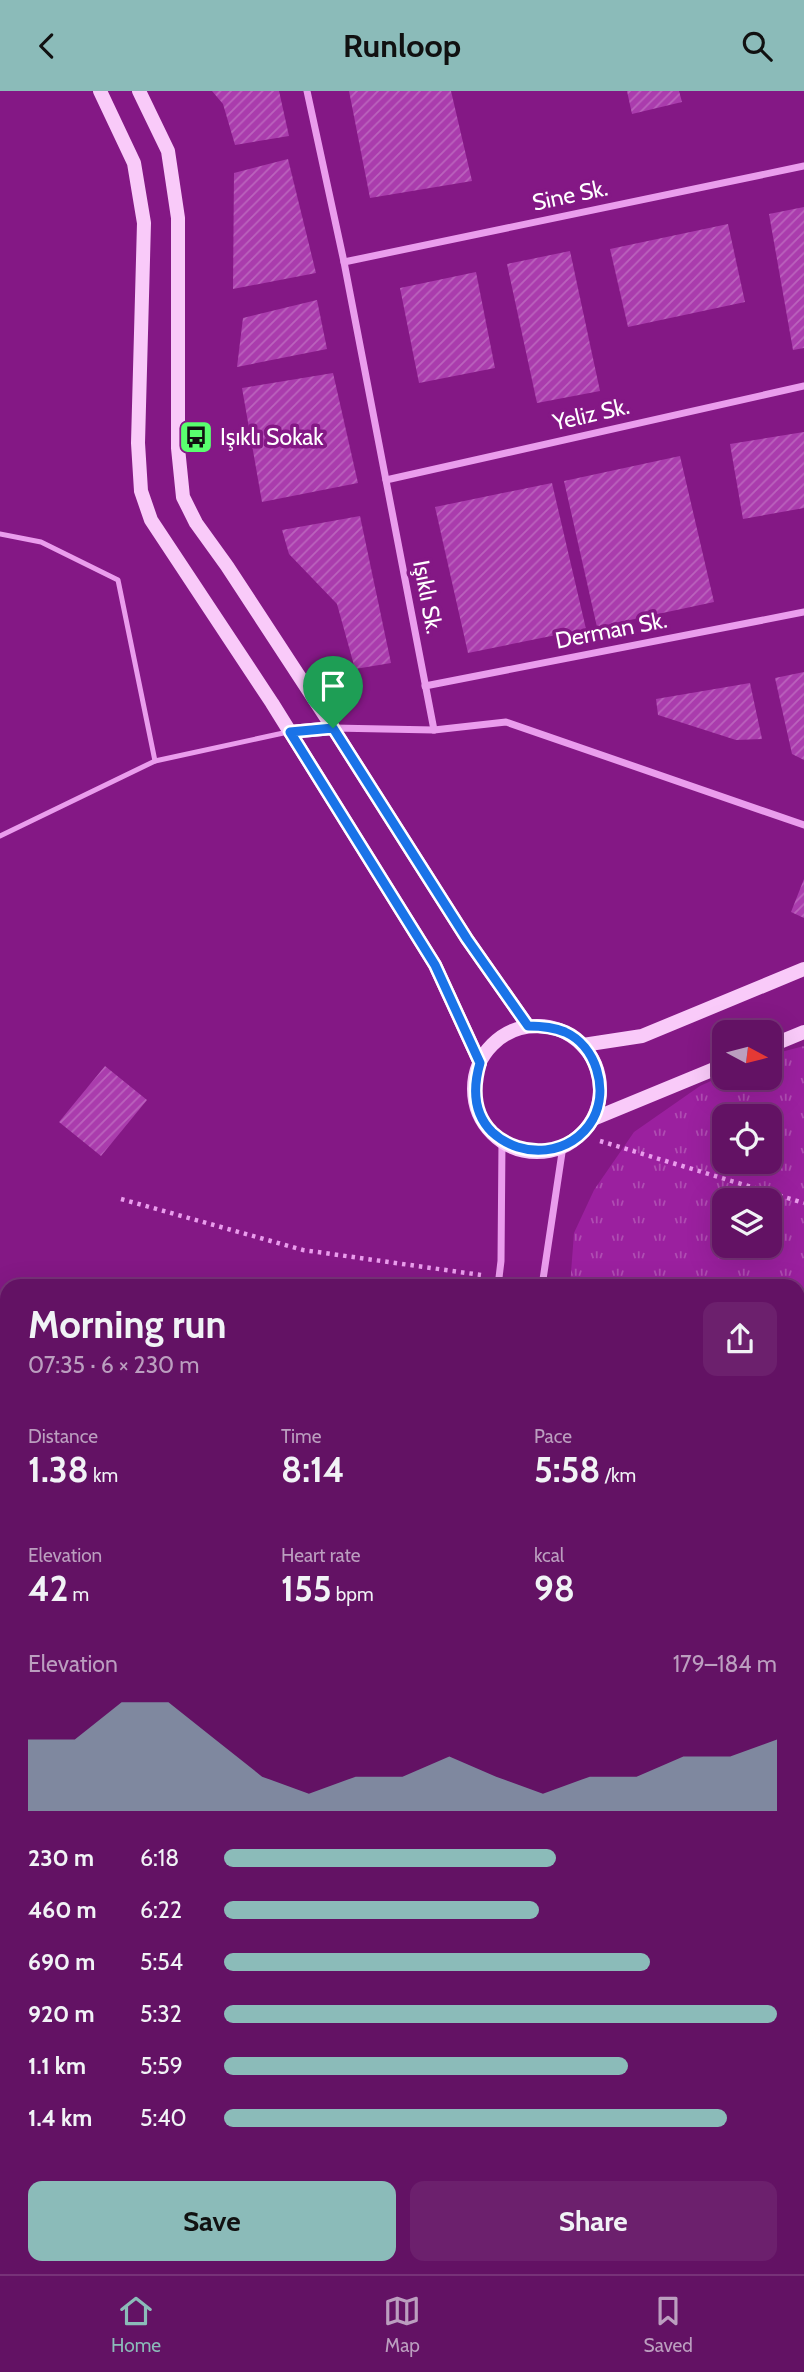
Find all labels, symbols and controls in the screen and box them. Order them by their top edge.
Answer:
text: Runloop [343,26,461,65]
icon: back [28,27,66,65]
icon: search [738,27,776,65]
street label: Sine Sk. [530,173,610,217]
street label: Yeliz Sk. [549,392,632,437]
bus stop icon: Işıklı Sokak [177,418,215,456]
place label: Işıklı Sokak [220,423,324,451]
street label: Işıklı Sk. [407,558,449,636]
street label: Derman Sk. [553,605,669,655]
pin [303,656,363,728]
icon: arrive [314,667,352,705]
north arrow [712,1020,782,1090]
map controls [712,1020,782,1258]
button: locate [712,1104,782,1174]
button: layers [712,1188,782,1258]
text: Morning run [28,1301,227,1348]
button: share [703,1302,777,1376]
text: 07:35 · 6 × 230 m [28,1351,200,1379]
text: Distance [28,1425,98,1448]
text: Time [281,1425,321,1448]
text: Pace [534,1425,572,1448]
text: 1.38 [28,1448,89,1491]
text: 8:14 [281,1448,345,1491]
text: 5:58 [534,1448,601,1491]
text: km [89,1464,118,1487]
text: /km [601,1464,636,1487]
text: Elevation [28,1544,102,1567]
text: Heart rate [281,1544,361,1567]
text: kcal [534,1544,564,1567]
text: 42 [28,1567,68,1610]
text: 155 [281,1567,332,1610]
text: 98 [534,1567,575,1610]
text: m [68,1583,89,1606]
text: bpm [332,1583,374,1606]
text: Elevation [28,1650,118,1678]
text: 179–184 m [673,1650,777,1678]
text: 230 m [28,1844,94,1872]
text: 6:18 [140,1844,179,1872]
text: 460 m [28,1896,97,1924]
text: 6:22 [140,1896,182,1924]
text: 690 m [28,1948,95,1976]
text: 5:54 [140,1948,183,1976]
text: 920 m [28,2000,95,2028]
text: 5:32 [140,2000,182,2028]
text: 1.1 km [28,2052,86,2080]
text: 5:59 [140,2052,183,2080]
text: 1.4 km [28,2104,92,2132]
text: 5:40 [140,2104,187,2132]
button: Save [28,2181,396,2261]
button: Share [410,2181,777,2261]
tab: Home [111,2292,161,2357]
tab: Map [383,2292,421,2357]
tab: Saved [644,2292,693,2357]

